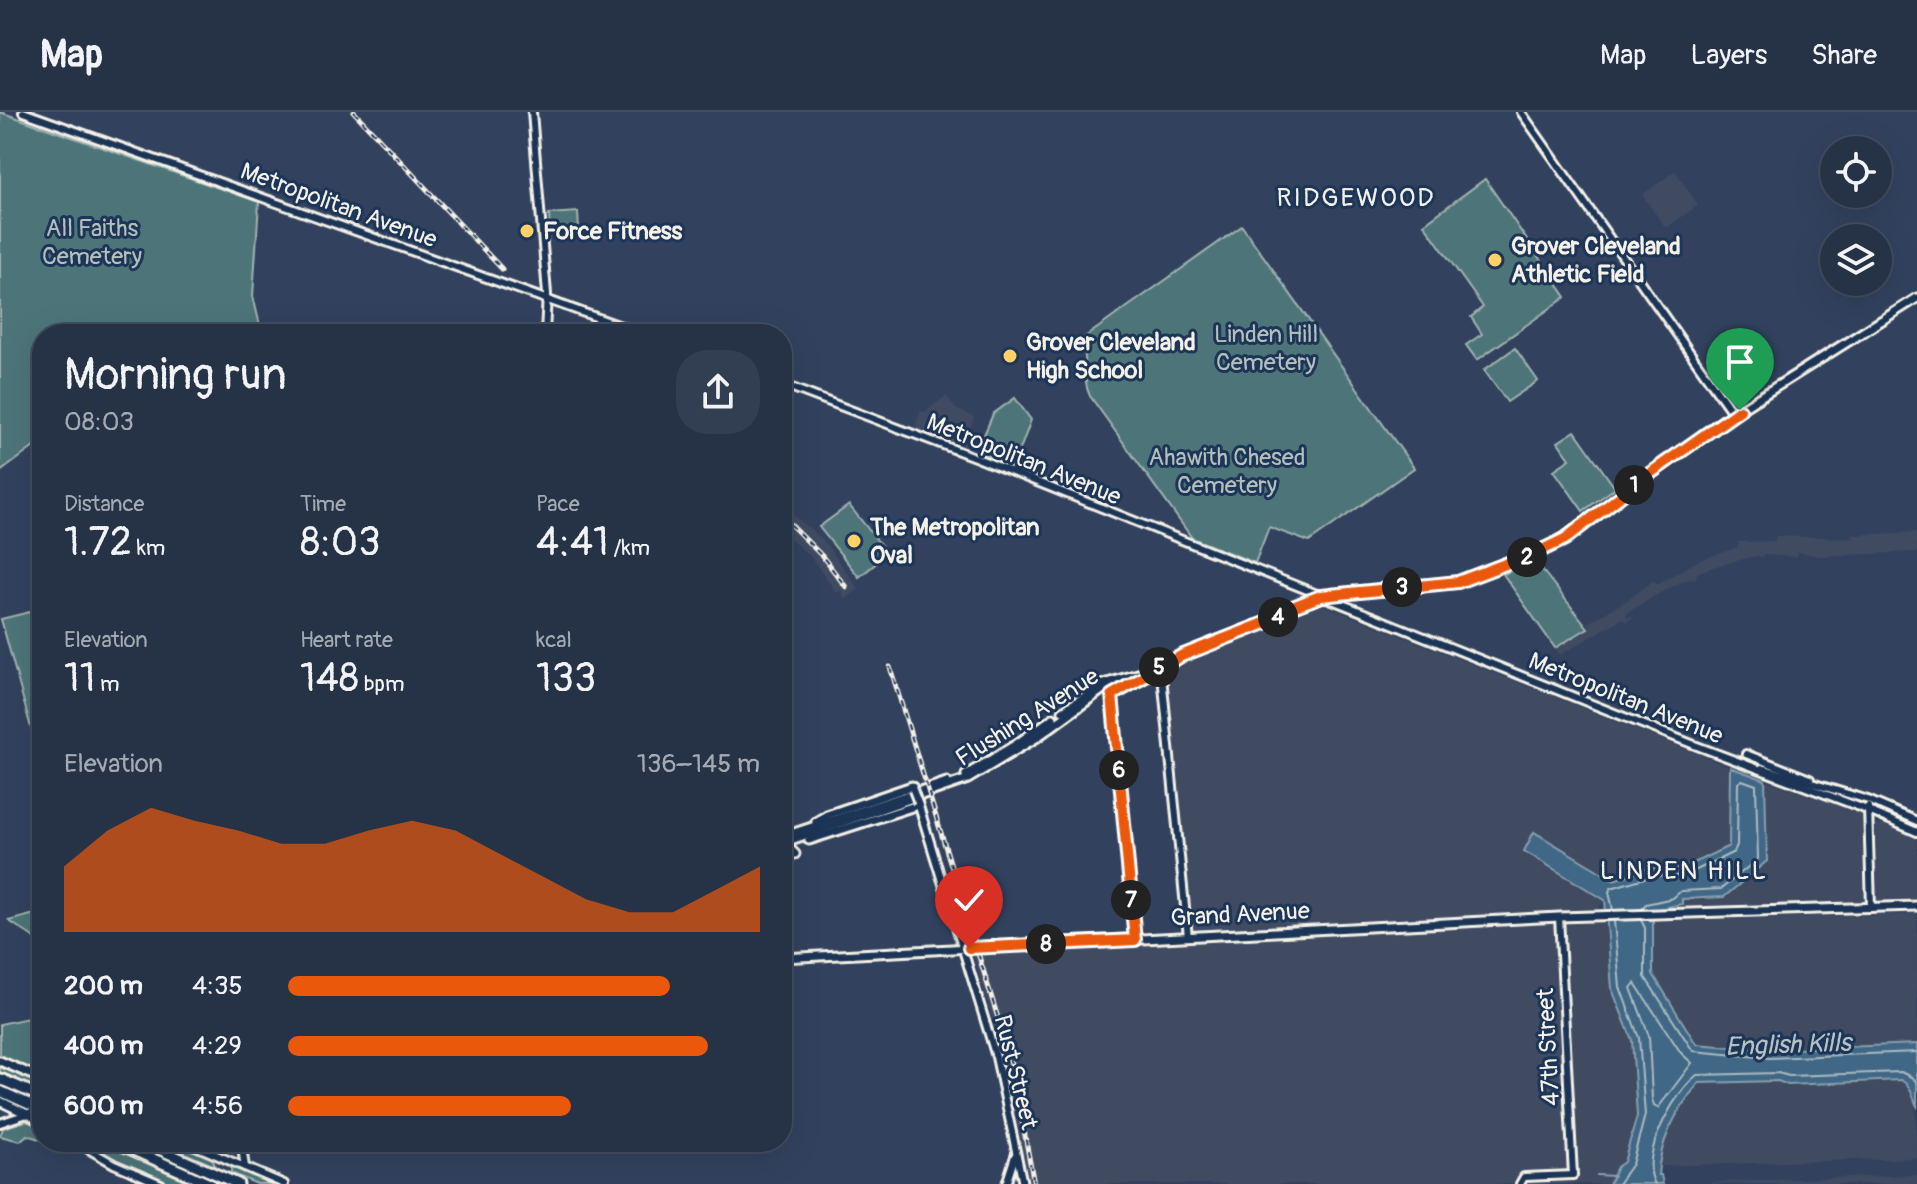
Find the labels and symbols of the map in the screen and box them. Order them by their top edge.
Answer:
street label: Metropolitan Avenue [237,156,441,255]
district label: RIDGEWOOD [1277,182,1435,214]
park label: All Faiths Cemetery [42,214,142,271]
place label: Force Fitness [543,217,682,246]
marker: Force Fitness [518,222,536,240]
place label: Grover Cleveland Athletic Field [1511,232,1681,289]
marker: Grover Cleveland Athletic Field [1486,251,1504,269]
park label: Linden Hill Cemetery [1214,320,1318,377]
place label: Grover Cleveland High School [1026,328,1196,385]
pin [1706,328,1774,410]
marker: Grover Cleveland High School [1001,347,1019,365]
street label: Metropolitan Avenue [922,407,1125,512]
park label: Ahawith Chesed Cemetery [1149,443,1305,500]
pin: 1 [1614,465,1654,505]
place label: The Metropolitan Oval [869,513,1040,570]
marker: The Metropolitan Oval [845,532,863,550]
pin: 2 [1507,537,1547,577]
pin: 3 [1382,567,1422,607]
pin: 4 [1258,597,1298,637]
street label: Metropolitan Avenue [1524,646,1727,751]
pin: 5 [1139,647,1179,687]
street label: Flushing Avenue [950,662,1104,773]
pin: 6 [1099,750,1139,790]
district label: LINDEN HILL [1600,855,1768,887]
pin [935,866,1003,948]
pin: 7 [1111,880,1151,920]
street label: Grand Avenue [1170,896,1310,933]
pin: 8 [1026,924,1066,964]
street label: 47th Street [1531,987,1566,1107]
street label: Rust Street [987,1012,1044,1133]
water label: English Kills [1725,1027,1855,1063]

